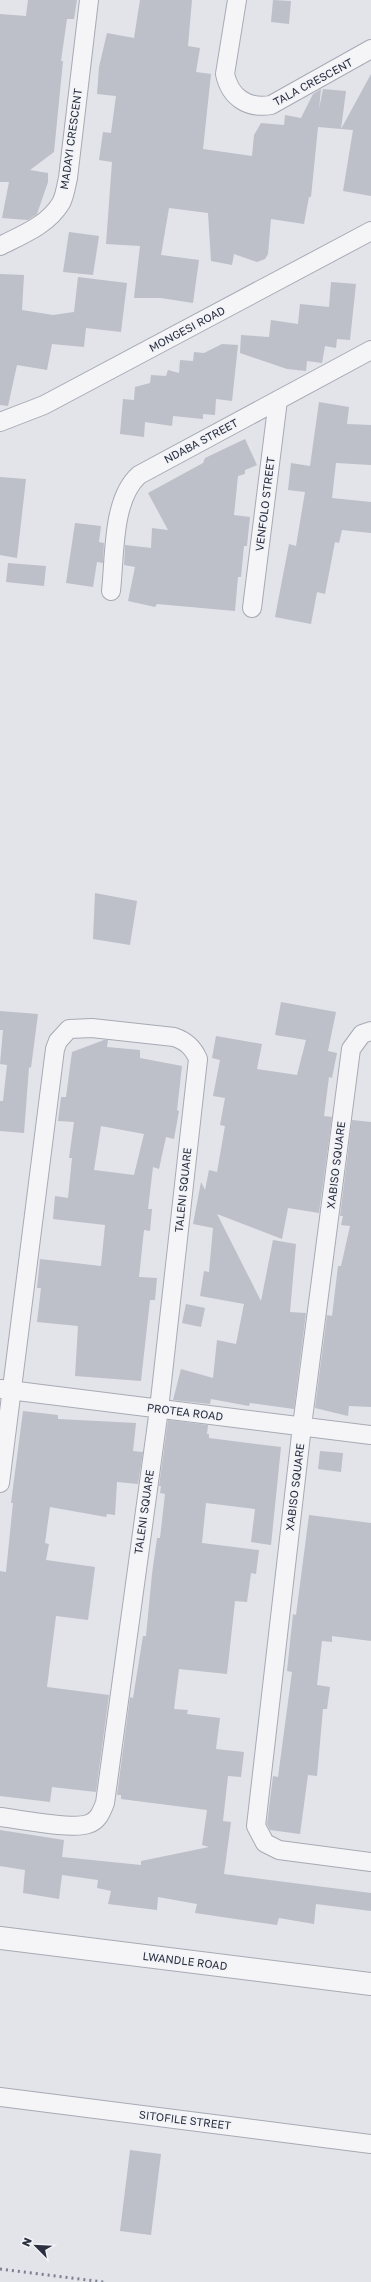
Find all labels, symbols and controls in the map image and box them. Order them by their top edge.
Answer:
street label: TALA CRESCENT [271,55,355,108]
street label: MADAYI CRESCENT [57,87,84,190]
street label: MONGESI ROAD [147,303,227,354]
street label: NDABA STREET [161,415,240,466]
street label: VENFOLO STREET [252,456,277,552]
street label: XABISO SQUARE [324,1120,347,1209]
street label: TALENI SQUARE [172,1147,193,1233]
street label: PROTEA ROAD [146,1400,224,1423]
street label: XABISO SQUARE [283,1442,306,1531]
street label: TALENI SQUARE [131,1469,156,1555]
street label: LWANDLE ROAD [142,1949,228,1972]
street label: SITOFILE STREET [138,2107,232,2132]
north arrow [16,2226,56,2266]
text: N [19,2235,34,2248]

